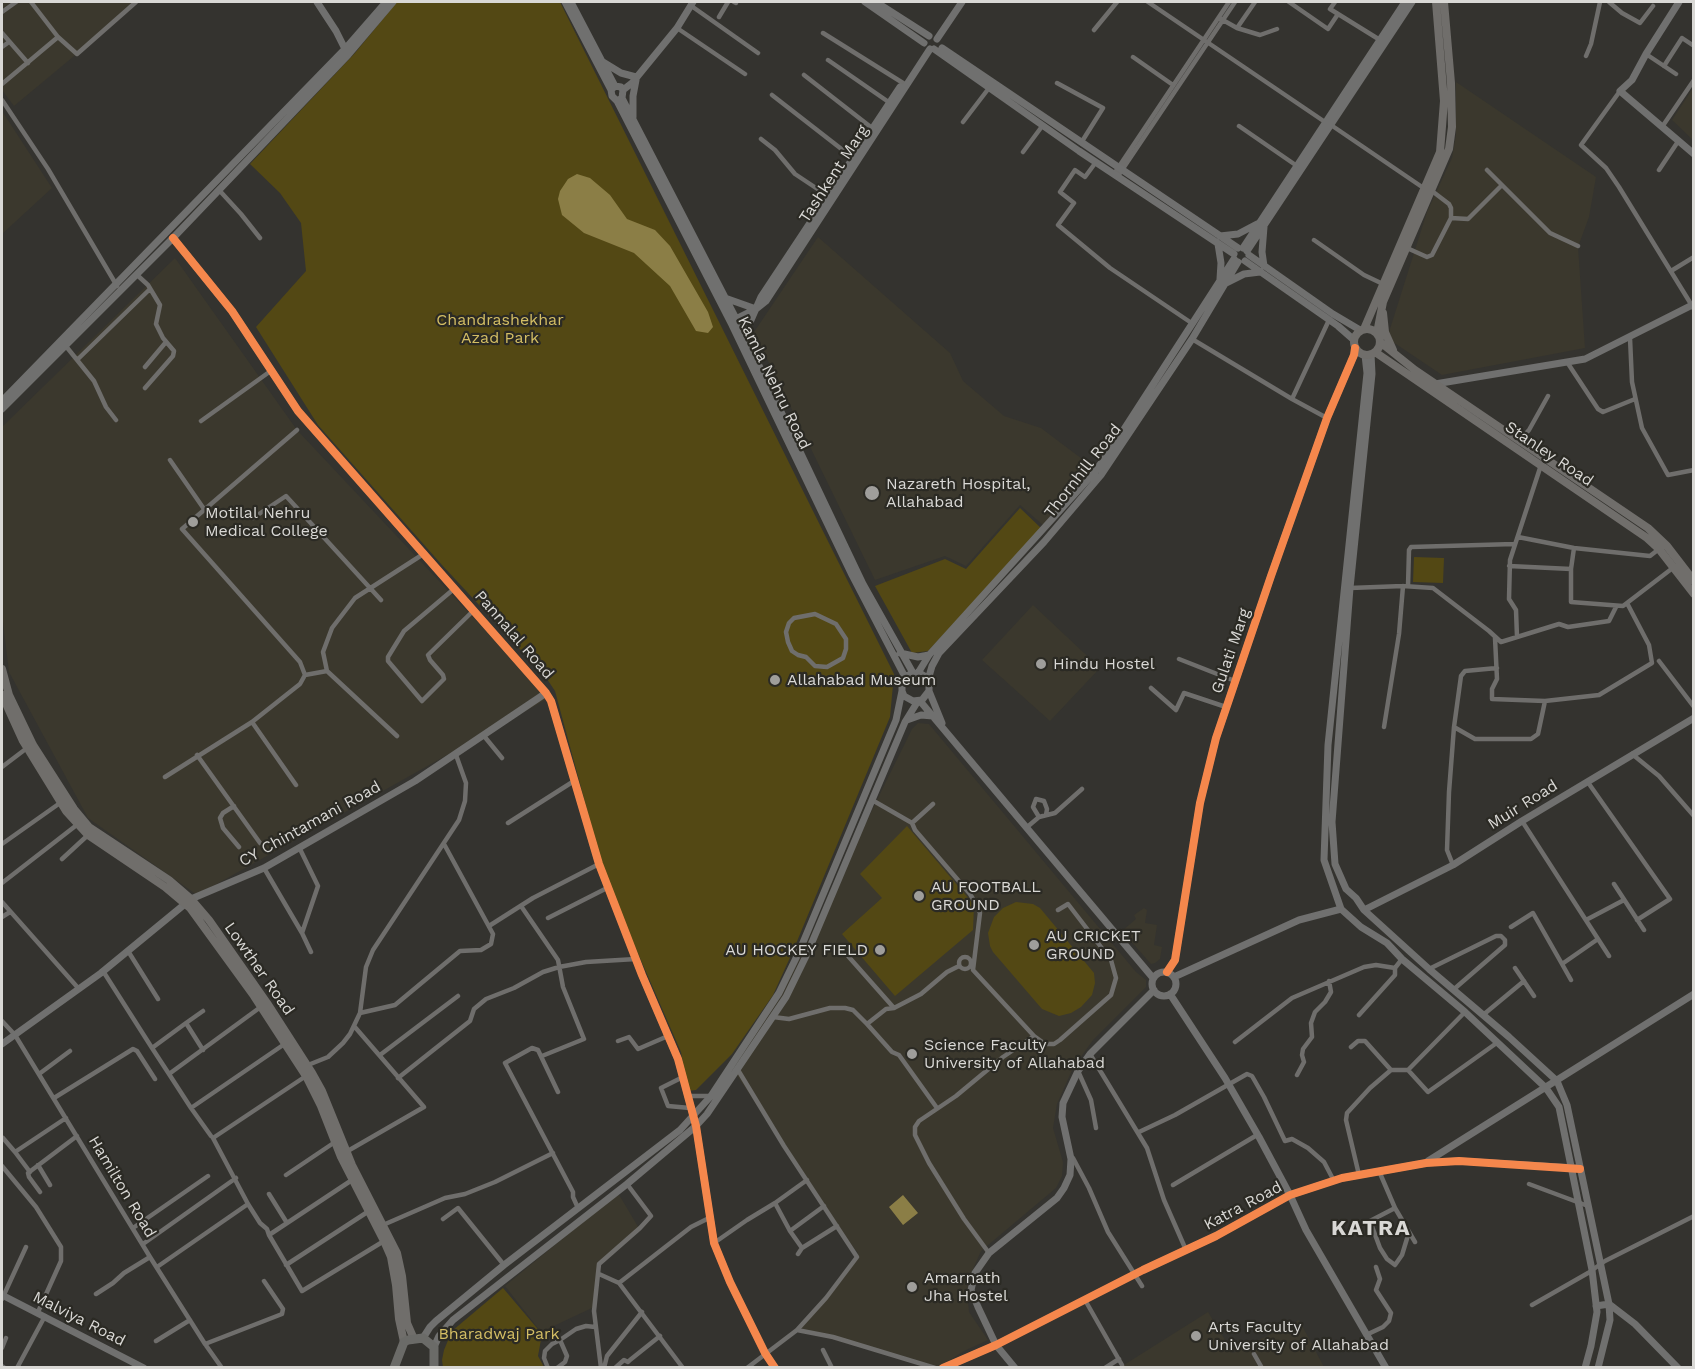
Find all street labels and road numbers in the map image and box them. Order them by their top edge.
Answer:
street label: Tashkent Marg [795,122,873,226]
street label: Kamla Nehru Road [733,313,815,453]
street label: Stanley Road [1501,417,1597,491]
street label: Thornhill Road [1040,420,1126,522]
street label: Pannalal Road [470,587,558,683]
street label: Gulati Marg [1207,606,1255,696]
street label: Muir Road [1485,776,1561,834]
street label: CY Chintamani Road [236,777,384,871]
street label: Lowther Road [220,919,298,1019]
street label: Hamilton Road [84,1133,160,1241]
street label: Katra Road [1201,1177,1285,1235]
street label: Malviya Road [29,1287,129,1351]

